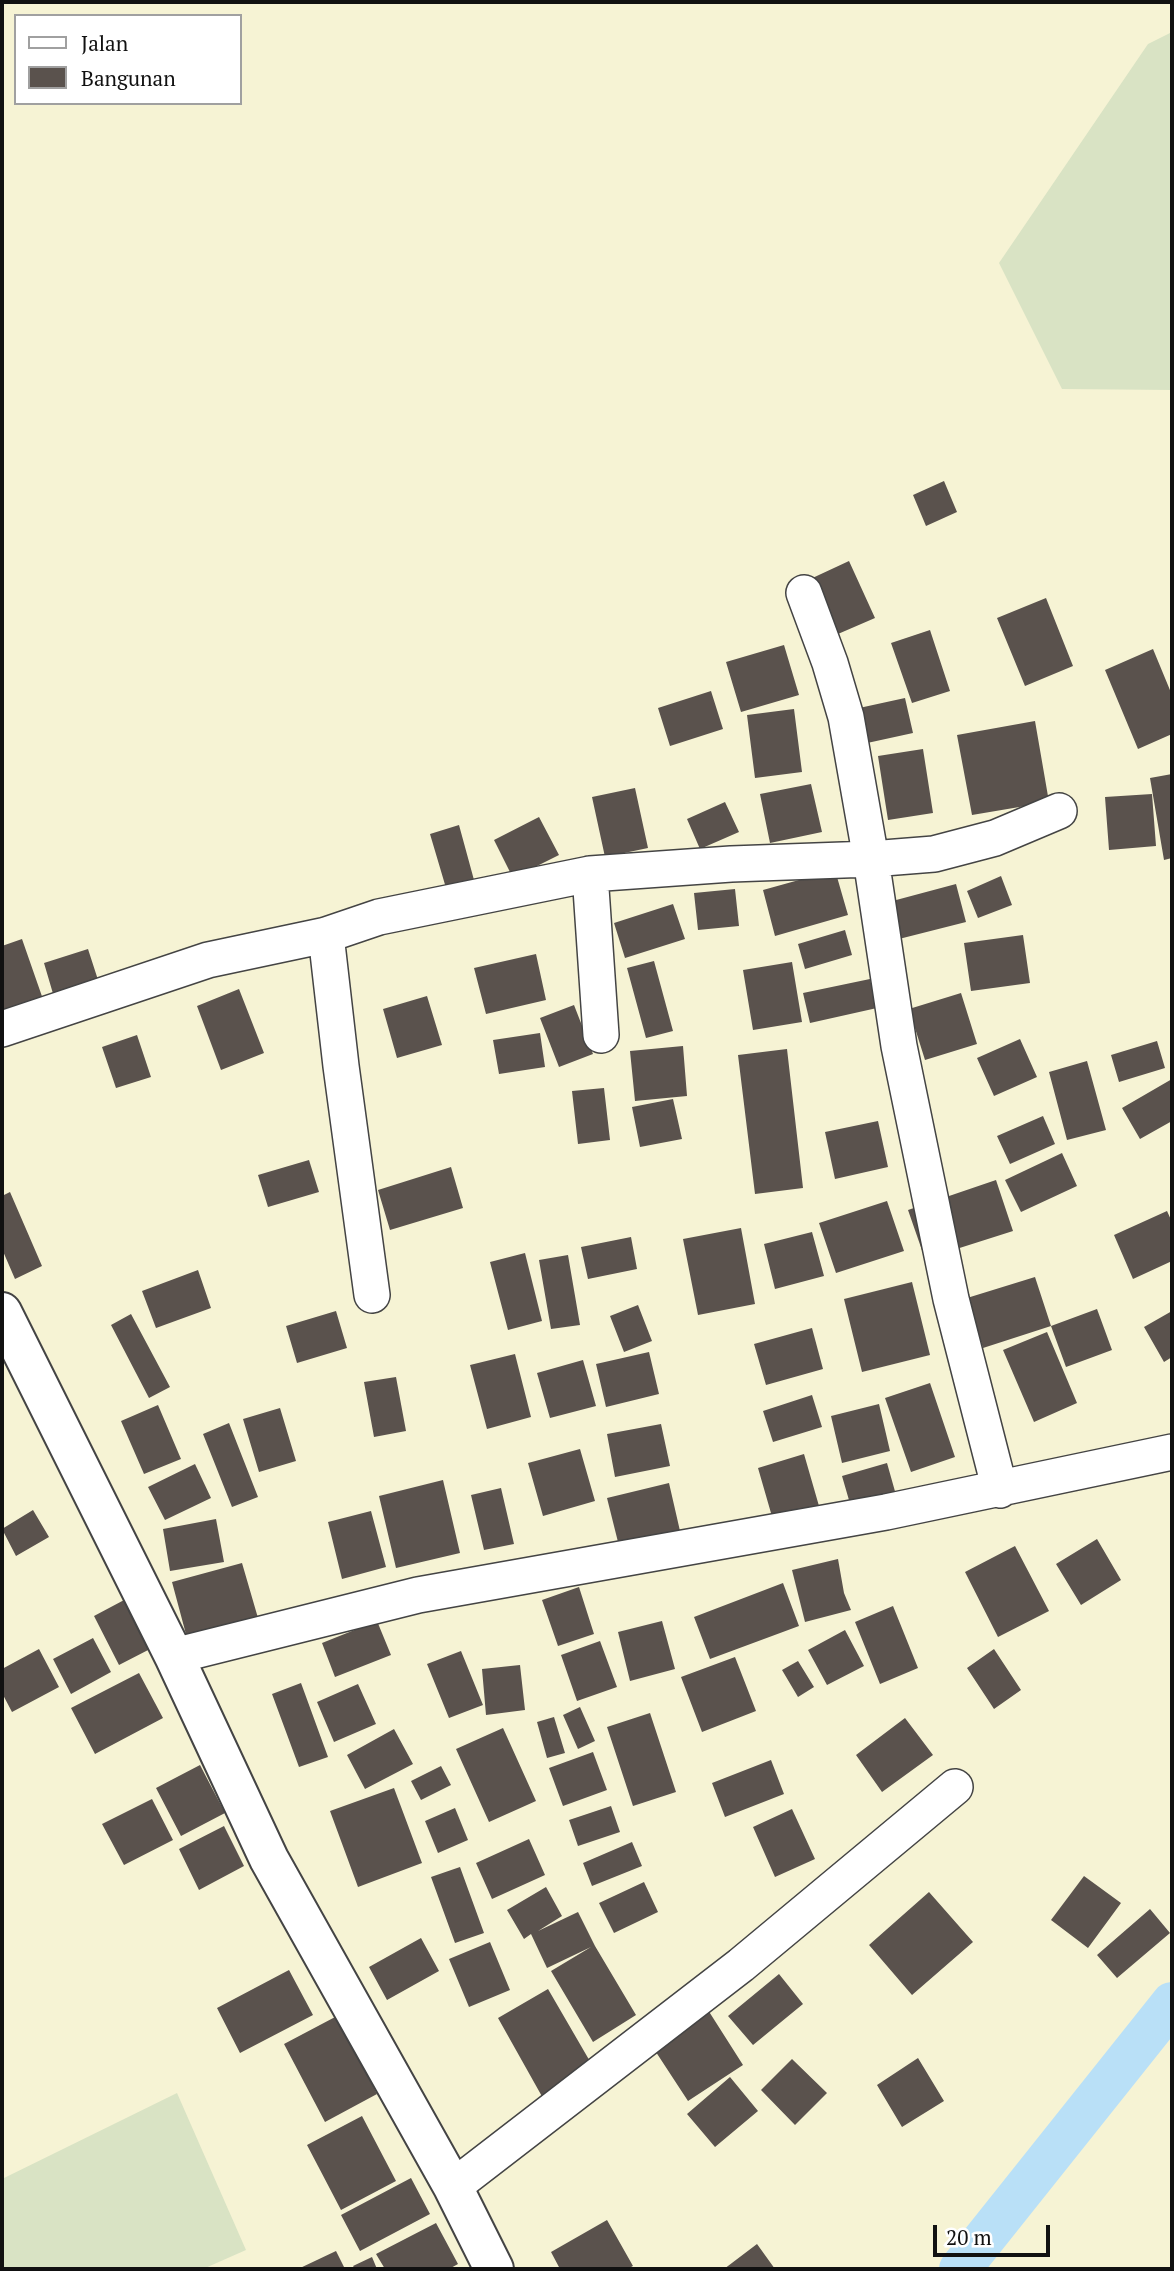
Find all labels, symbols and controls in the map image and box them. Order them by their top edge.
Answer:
legend [14,14,242,105]
text: Jalan [81,29,128,57]
text: Bangunan [81,64,176,92]
scale bar [936,2212,1053,2256]
text: 20 m [946,2223,992,2251]

